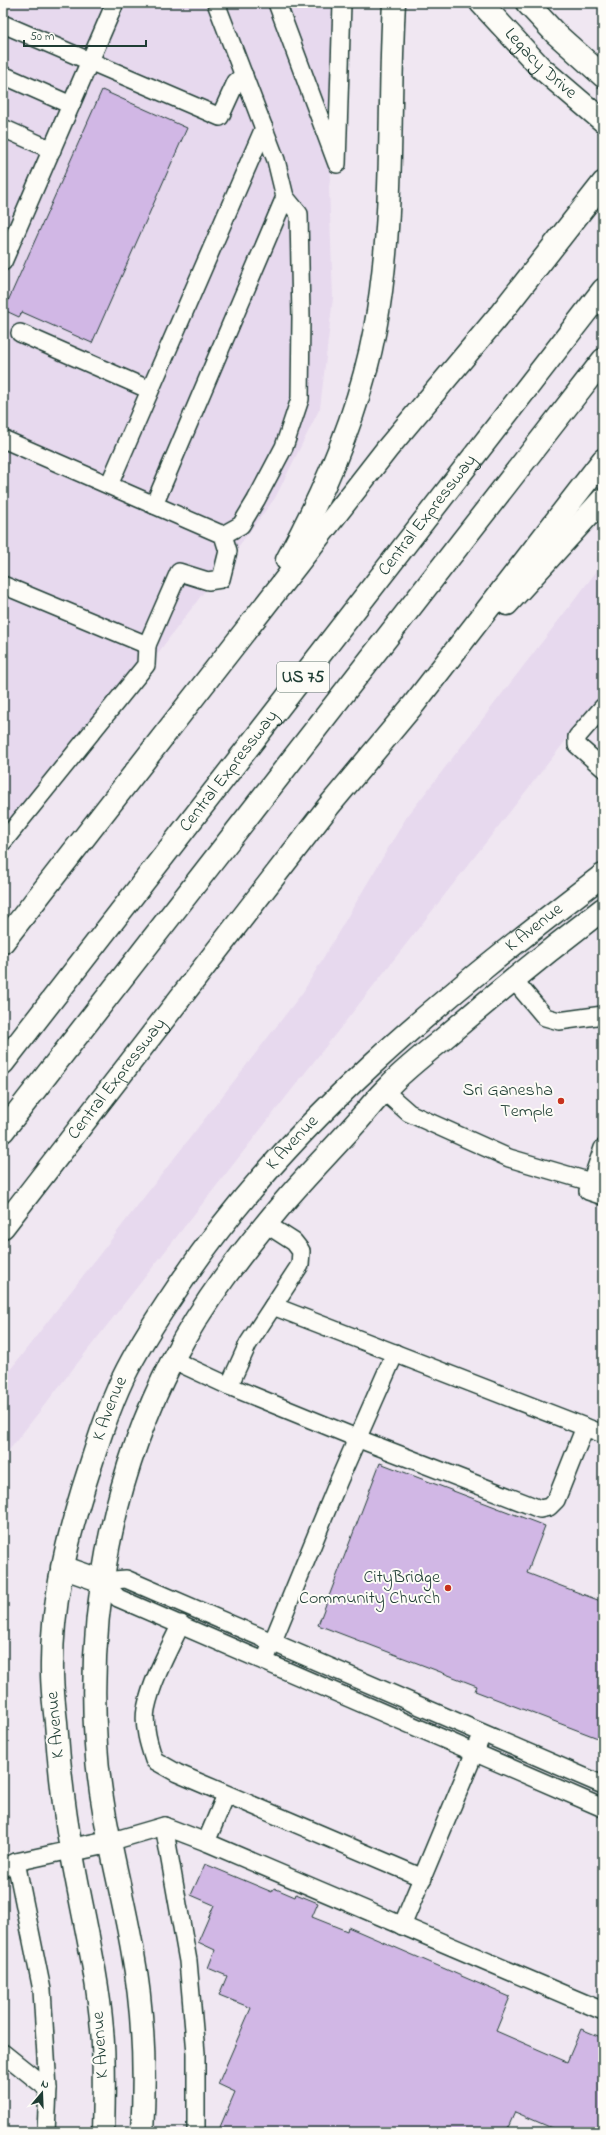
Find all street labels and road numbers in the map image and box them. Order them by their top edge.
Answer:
street label: Legacy Drive [498,23,583,106]
street label: Central Expressway [372,449,484,582]
road number: US 75 [277,662,329,692]
street label: Central Expressway [174,705,285,838]
street label: K Avenue [500,896,570,959]
street label: Central Expressway [62,1013,173,1146]
street label: K Avenue [260,1109,326,1176]
street label: K Avenue [86,1372,135,1444]
street label: K Avenue [40,1690,72,1760]
street label: K Avenue [86,2010,116,2079]

